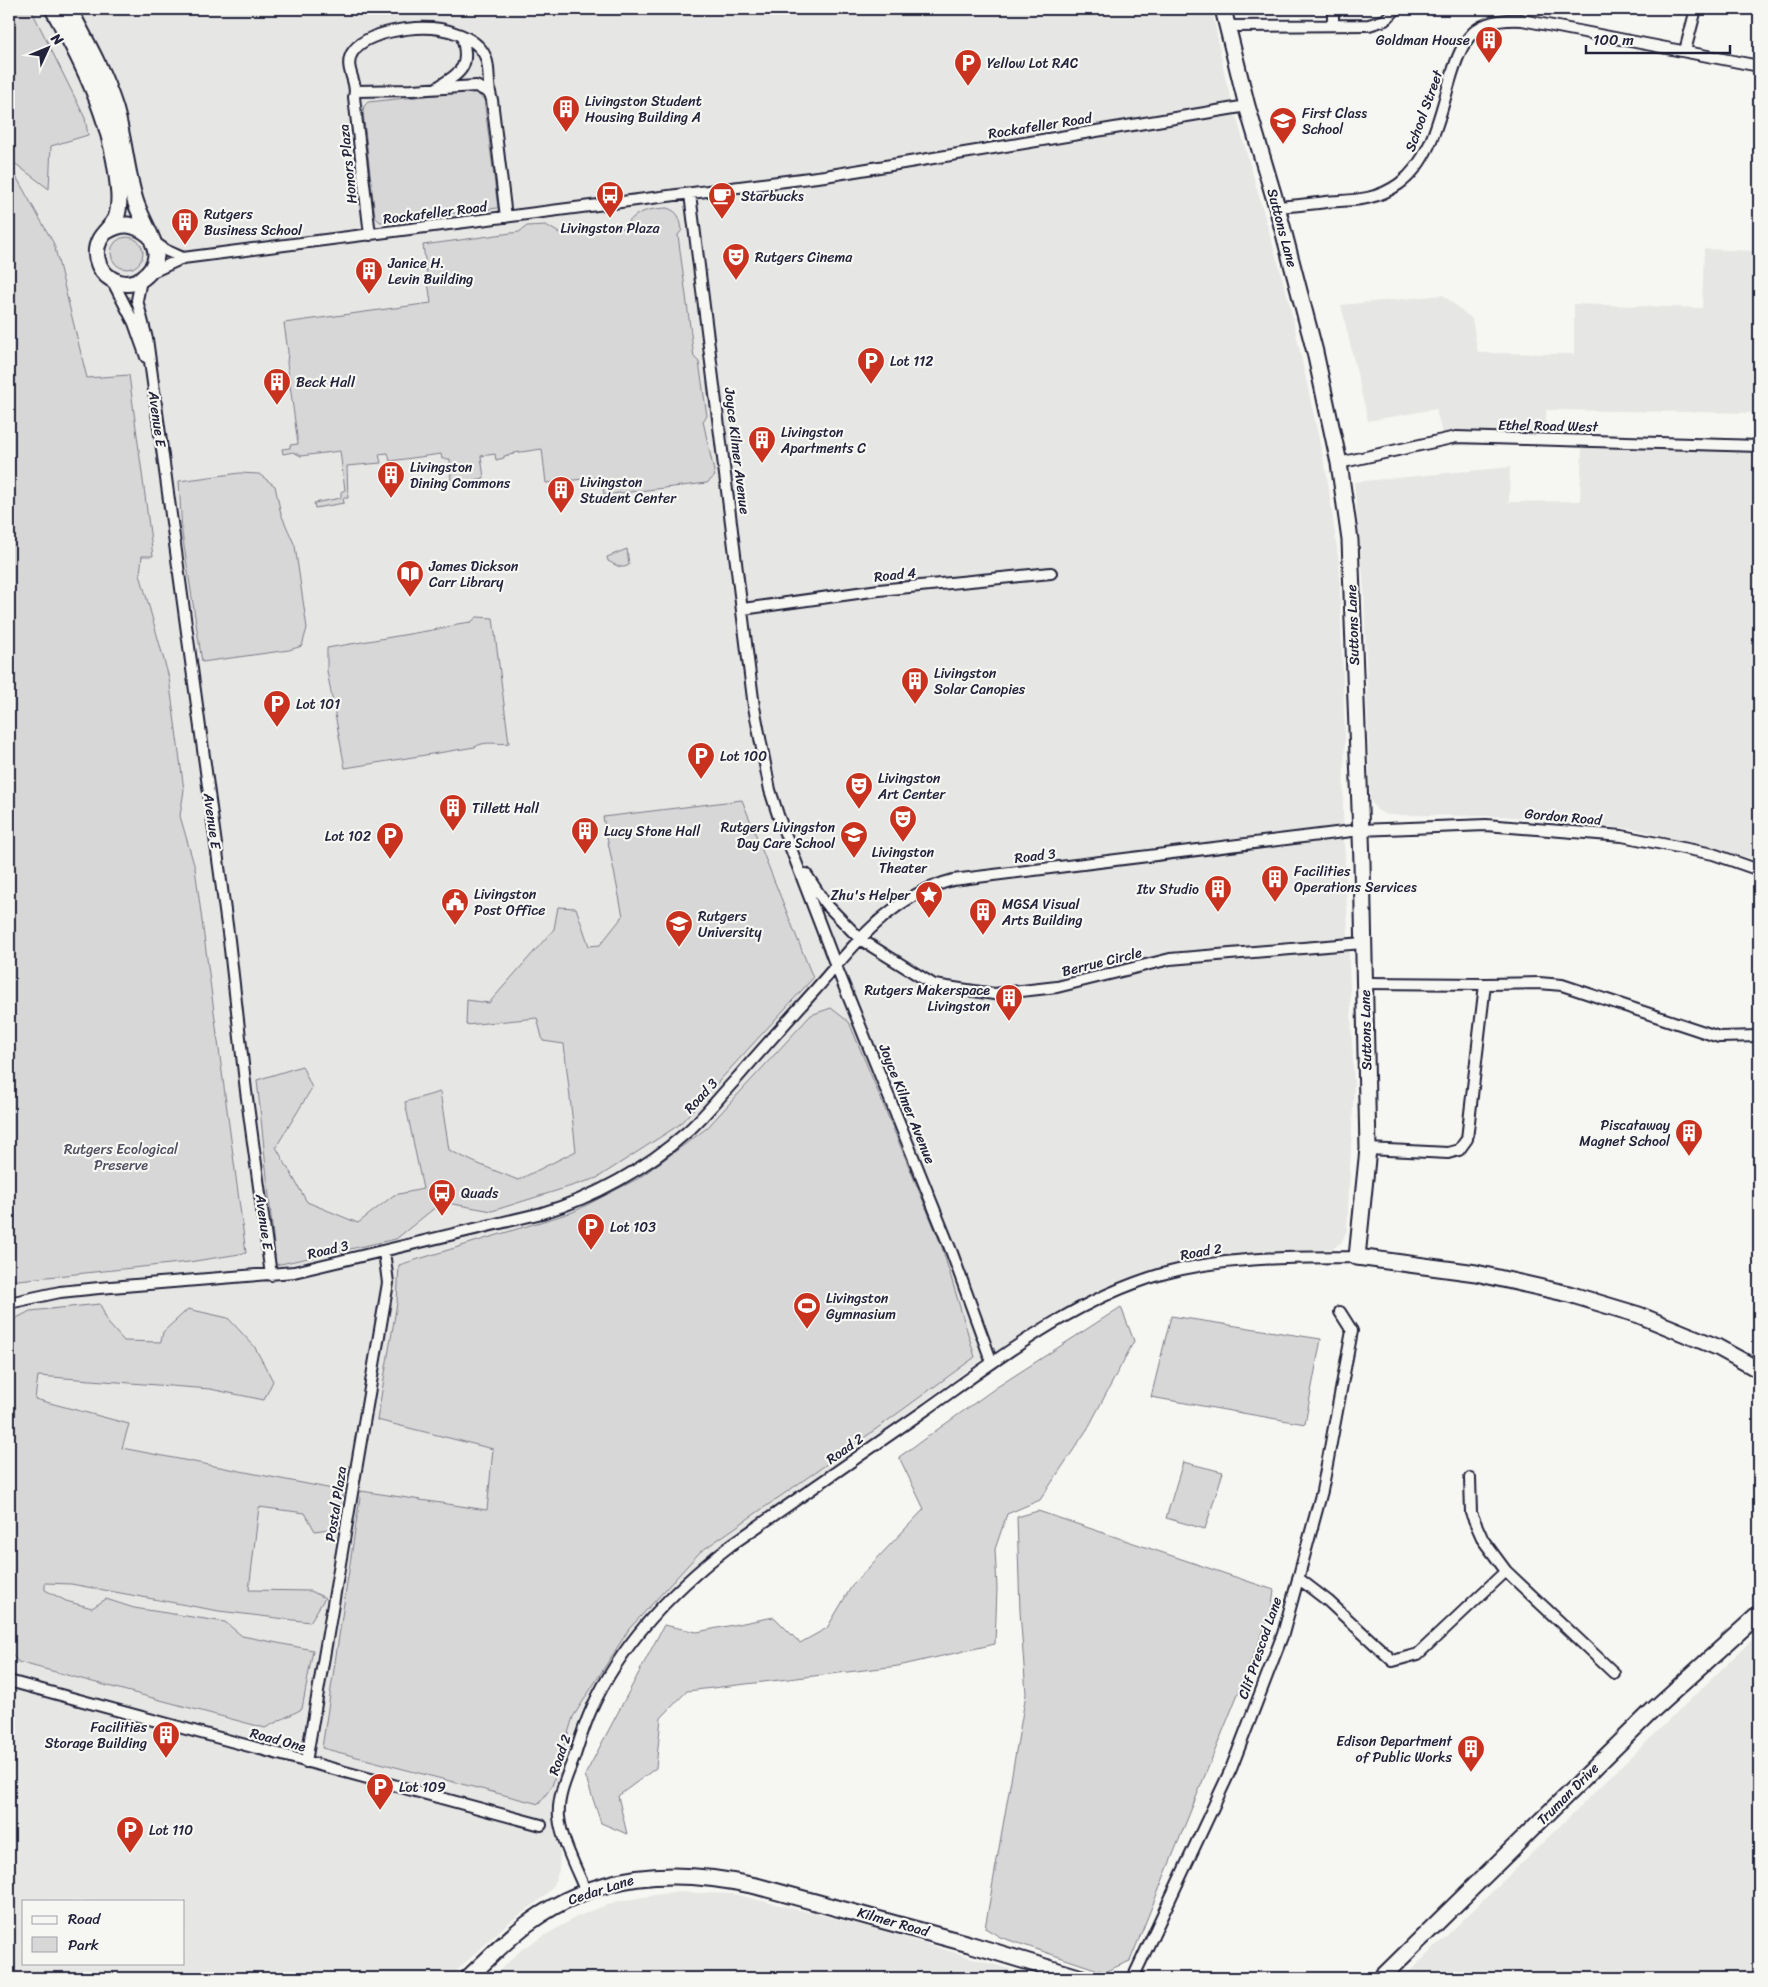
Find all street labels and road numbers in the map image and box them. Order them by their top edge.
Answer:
street label: School Street [1398,65,1451,155]
street label: Rockafeller Road [986,105,1095,147]
street label: Honors Plaza [331,123,365,205]
street label: Suttons Lane [1259,186,1305,270]
street label: Rockafeller Road [382,194,490,232]
street label: Joyce Kilmer Avenue [717,385,757,516]
street label: Avenue E [141,388,173,450]
street label: Ethel Road West [1498,413,1600,439]
street label: Road 4 [873,560,918,590]
street label: Suttons Lane [1339,584,1367,666]
street label: Avenue E [196,790,228,852]
street label: Gordon Road [1523,801,1604,833]
street label: Road 3 [1013,841,1057,871]
street label: Berrue Circle [1059,940,1145,984]
street label: Suttons Lane [1353,989,1379,1071]
street label: Joyce Kilmer Avenue [871,1039,942,1168]
street label: Road 3 [678,1072,724,1120]
street label: Avenue E [248,1191,280,1253]
street label: Road 3 [305,1233,351,1267]
street label: Road 2 [1178,1236,1224,1268]
street label: Road 2 [821,1427,869,1471]
street label: Postal Plaza [318,1464,354,1544]
street label: Clif Prescod Lane [1231,1593,1289,1703]
street label: Road One [247,1721,309,1760]
street label: Road 2 [541,1731,579,1779]
street label: Truman Drive [1531,1757,1605,1831]
street label: Cedar Lane [565,1868,637,1912]
street label: Kilmer Road [854,1900,933,1945]

